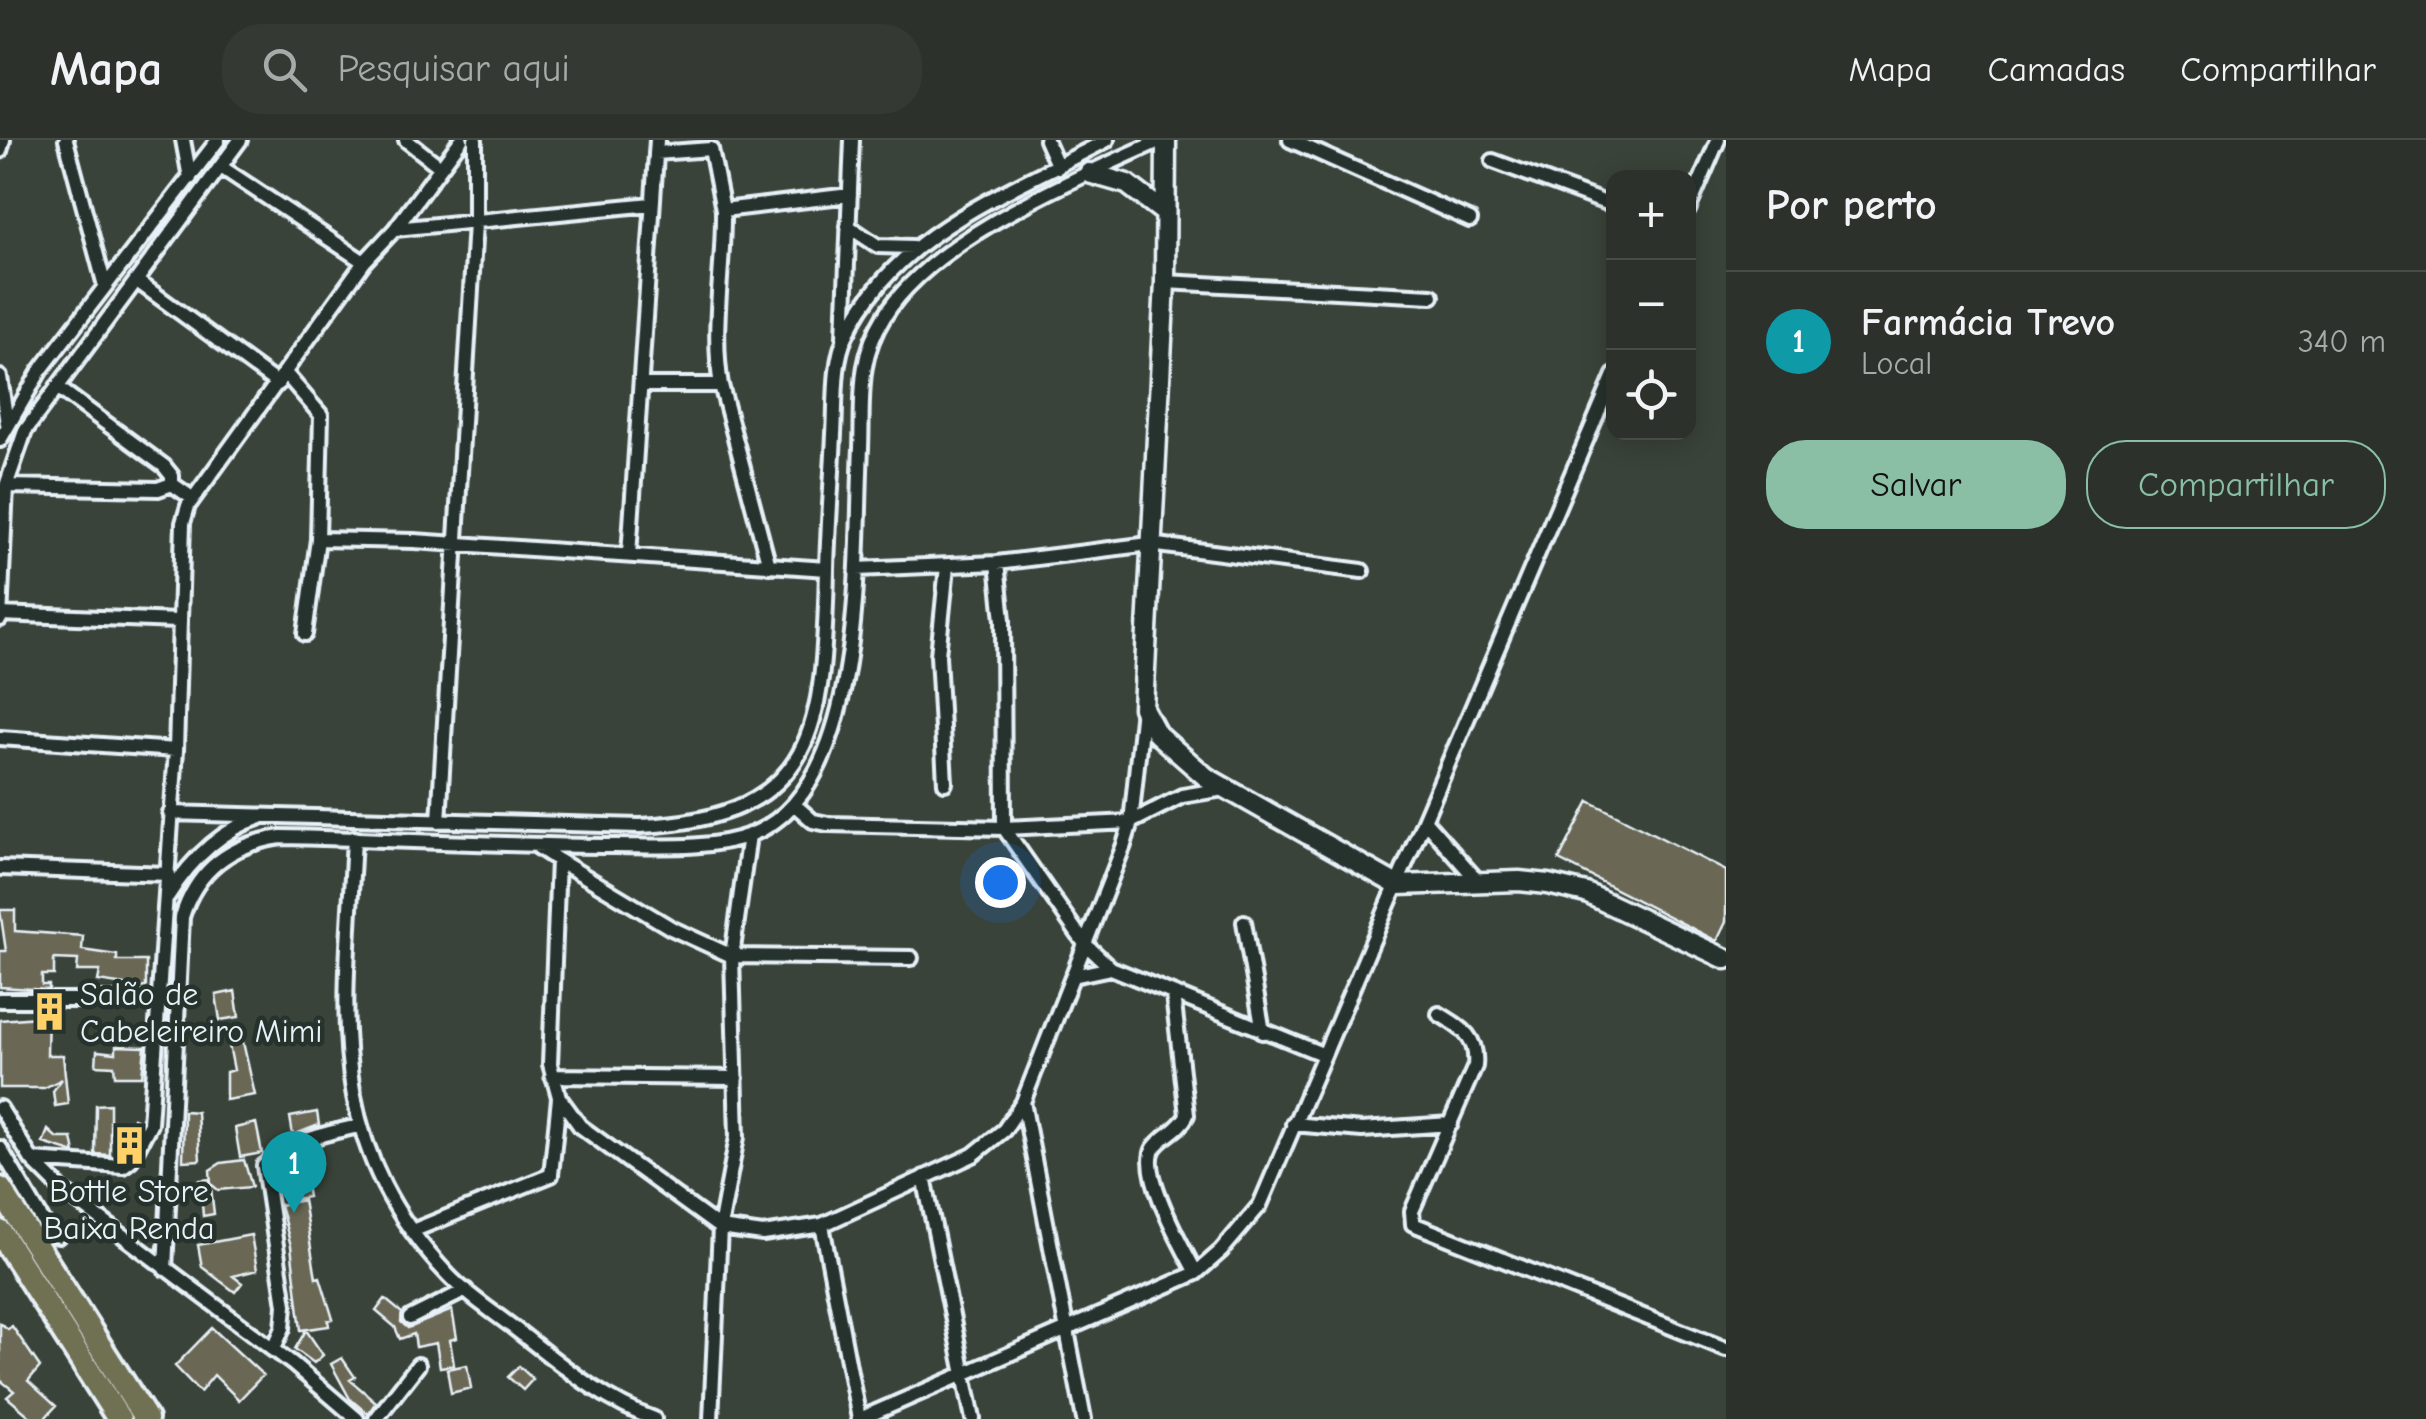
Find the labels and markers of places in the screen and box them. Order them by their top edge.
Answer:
place label: Salão de Cabeleireiro Mimi [80,976,323,1050]
building icon: Salão de Cabeleireiro Mimi [29,991,71,1033]
building icon: Bottle Store Baixa Renda [108,1125,150,1167]
pin: 1 [262,1130,326,1213]
place label: Bottle Store Baixa Renda [43,1173,215,1247]

